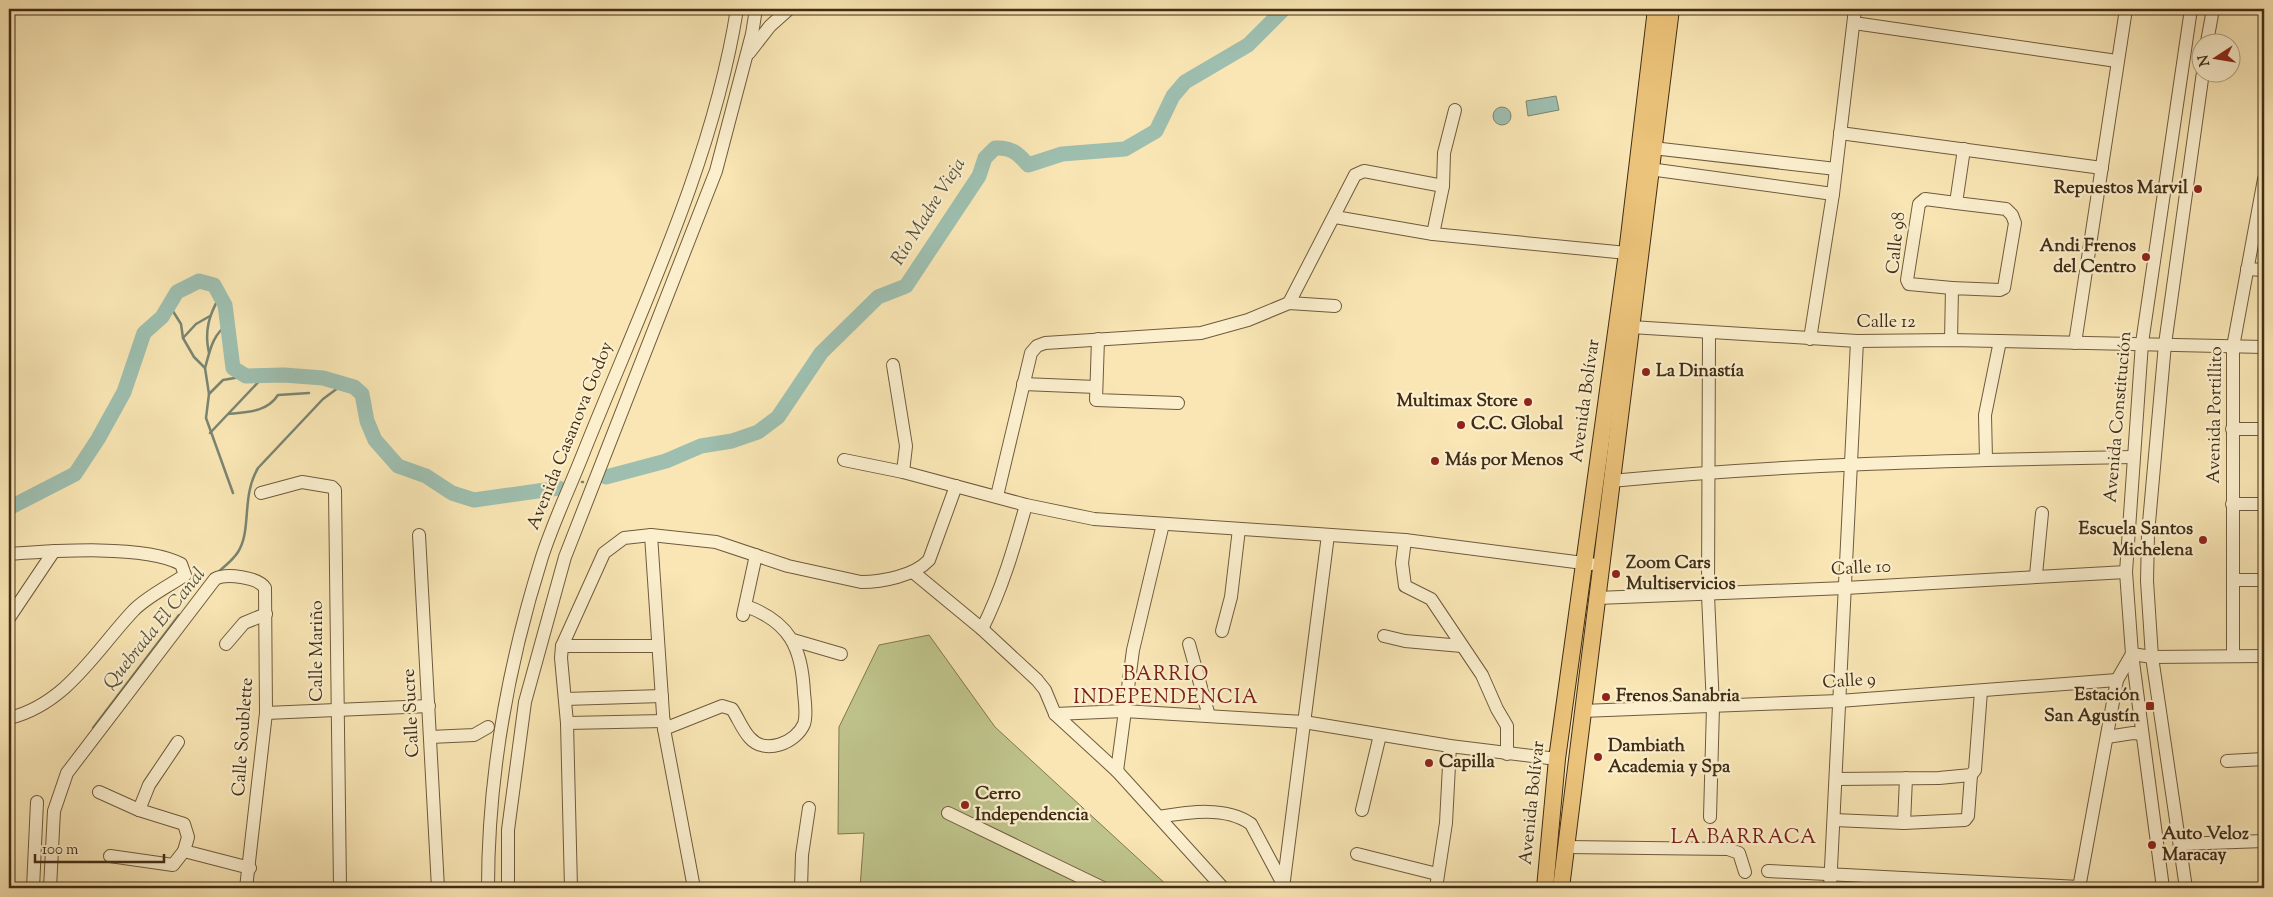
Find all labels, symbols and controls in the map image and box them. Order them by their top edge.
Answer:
north arrow [2190,32,2240,82]
text: N [2194,53,2216,68]
water label: Río Madre Vieja [885,153,973,271]
place label: Repuestos Marvil [2054,176,2189,202]
marker: Repuestos Marvil [2192,183,2204,195]
street label: Calle 98 [1881,211,1913,275]
place label: Andi Frenos del Centro [2040,234,2136,281]
marker: Andi Frenos del Centro [2140,251,2152,263]
street label: Calle 12 [1856,310,1916,336]
street label: Avenida Constitución [2099,330,2139,504]
street label: Avenida Bolívar [1564,337,1608,464]
street label: Avenida Casanova Godoy [521,338,621,534]
street label: Avenida Portillito [2202,346,2230,484]
place label: La Dinastía [1656,359,1745,385]
marker: La Dinastía [1640,366,1652,378]
place label: Multimax Store [1397,389,1519,415]
marker: Multimax Store [1522,396,1534,408]
place label: C.C. Global [1471,412,1564,438]
marker: C.C. Global [1455,419,1467,431]
place label: Más por Menos [1445,448,1563,474]
marker: Más por Menos [1429,455,1441,467]
place label: Escuela Santos Michelena [2079,517,2194,564]
marker: Escuela Santos Michelena [2197,534,2209,546]
place label: Zoom Cars Multiservicios [1626,551,1735,598]
street label: Calle 10 [1830,554,1892,584]
water label: Quebrada El Canal [97,562,213,696]
marker: Zoom Cars Multiservicios [1610,568,1622,580]
street label: Calle Mariño [305,600,331,702]
district label: BARRIO INDEPENDENCIA [1073,661,1259,713]
street label: Calle 9 [1821,667,1877,697]
street label: Calle Sucre [397,668,427,758]
street label: Calle Soublette [227,677,261,797]
place label: Estación San Agustín [2044,683,2140,730]
place label: Frenos Sanabria [1616,684,1741,710]
marker: Frenos Sanabria [1600,691,1612,703]
marker: Estación San Agustín [2144,700,2156,712]
place label: Dambiath Academia y Spa [1608,734,1731,781]
street label: Avenida Bolívar [1514,740,1552,866]
place label: Capilla [1439,750,1496,776]
marker: Dambiath Academia y Spa [1592,751,1604,763]
marker: Capilla [1423,757,1435,769]
place label: Cerro Independencia [975,782,1089,829]
marker: Cerro Independencia [959,799,971,811]
place label: Auto Veloz Maracay [2162,822,2249,869]
district label: LA BARRACA [1671,824,1817,853]
scale bar [35,832,164,864]
marker: Auto Veloz Maracay [2146,839,2158,851]
text: 100 m [42,840,79,861]

